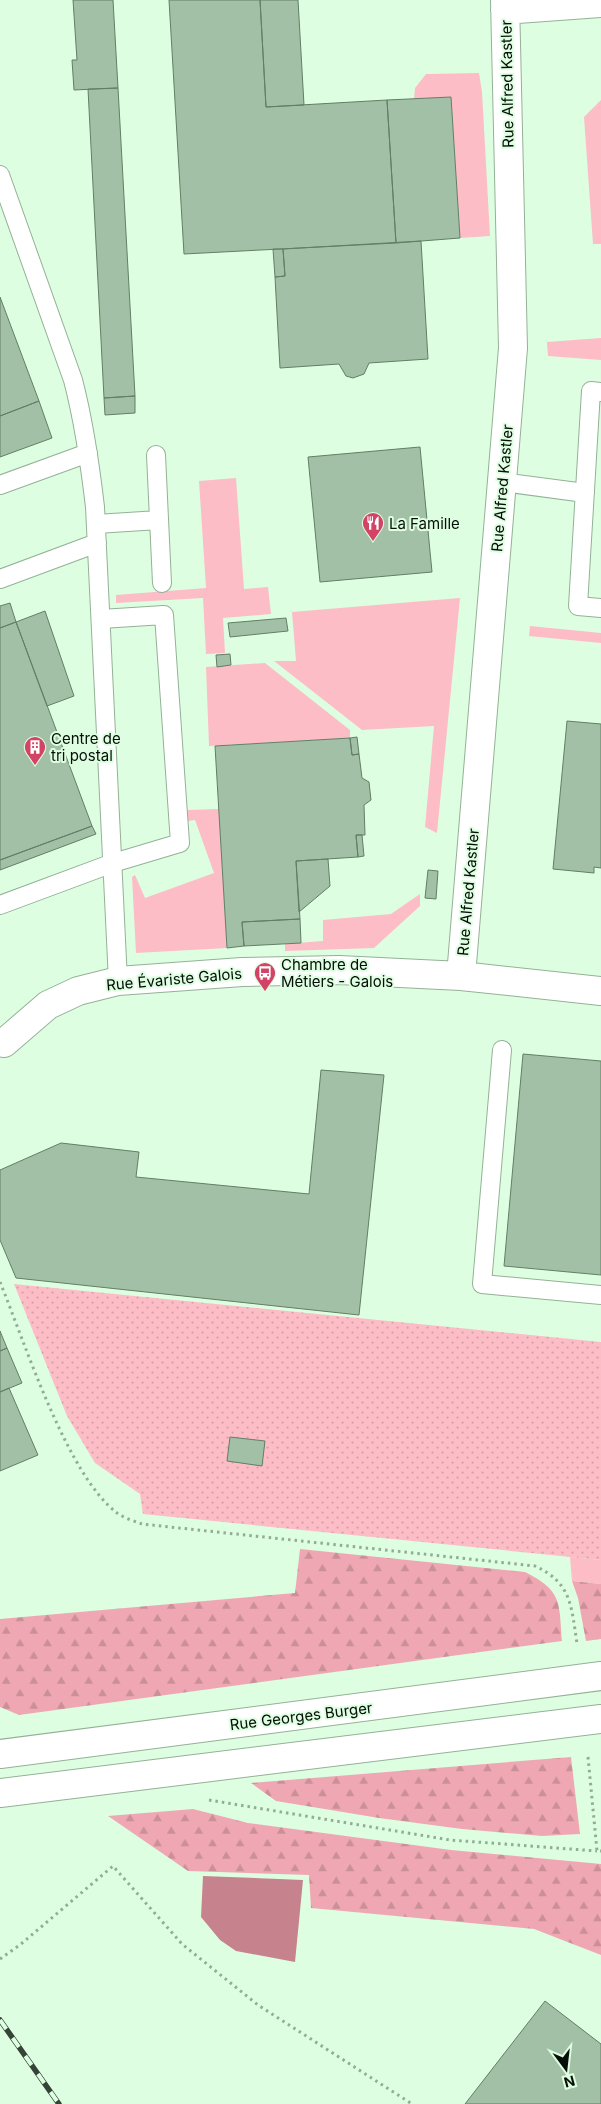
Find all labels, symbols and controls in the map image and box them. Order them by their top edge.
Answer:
street label: Rue Alfred Kastler [496,20,518,148]
street label: Rue Alfred Kastler [487,423,517,553]
restaurant icon: La Famille [361,511,385,542]
place label: La Famille [389,514,460,533]
place label: Centre de tri postal [51,729,121,765]
building icon: Centre de tri postal [23,735,47,766]
street label: Rue Alfred Kastler [453,827,483,957]
place label: Chambre de Métiers - Galois [281,955,393,991]
bus stop icon: Chambre de Métiers - Galois [253,961,277,992]
street label: Rue Évariste Galois [105,964,243,994]
street label: Rue Georges Burger [229,1698,374,1734]
north arrow [541,2044,591,2094]
text: N [562,2072,577,2092]

